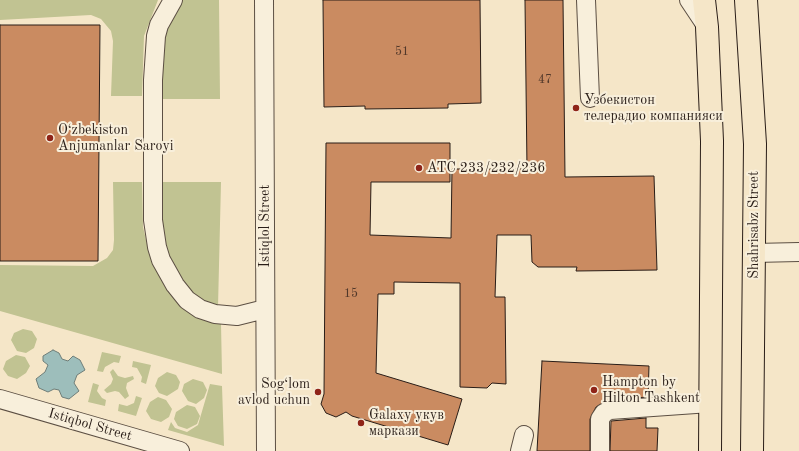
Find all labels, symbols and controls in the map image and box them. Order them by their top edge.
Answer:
house number: 51 [395,45,409,59]
house number: 47 [538,73,552,87]
place label: Узбекистон телерадио компанияси [584,92,723,124]
marker: Узбекистон телерадио компанияси [571,103,581,113]
place label: O‘zbekiston Anjumanlar Saroyi [58,122,174,154]
marker: O‘zbekiston Anjumanlar Saroyi [45,133,55,143]
place label: АТС 233/232/236 [427,160,545,176]
marker: АТС 233/232/236 [414,163,424,173]
street label: Shahrisabz Street [746,171,762,279]
street label: Istiqlol Street [257,185,273,267]
house number: 15 [344,287,358,301]
place label: Hampton by Hilton Tashkent [602,374,700,406]
place label: Sog‘lom avlod uchun [238,376,310,408]
marker: Hampton by Hilton Tashkent [589,385,599,395]
marker: Sog‘lom avlod uchun [313,387,323,397]
street label: Istiqbol Street [46,405,134,445]
place label: Galaxy укув маркази [369,407,444,440]
marker: Galaxy укув маркази [356,418,366,428]

